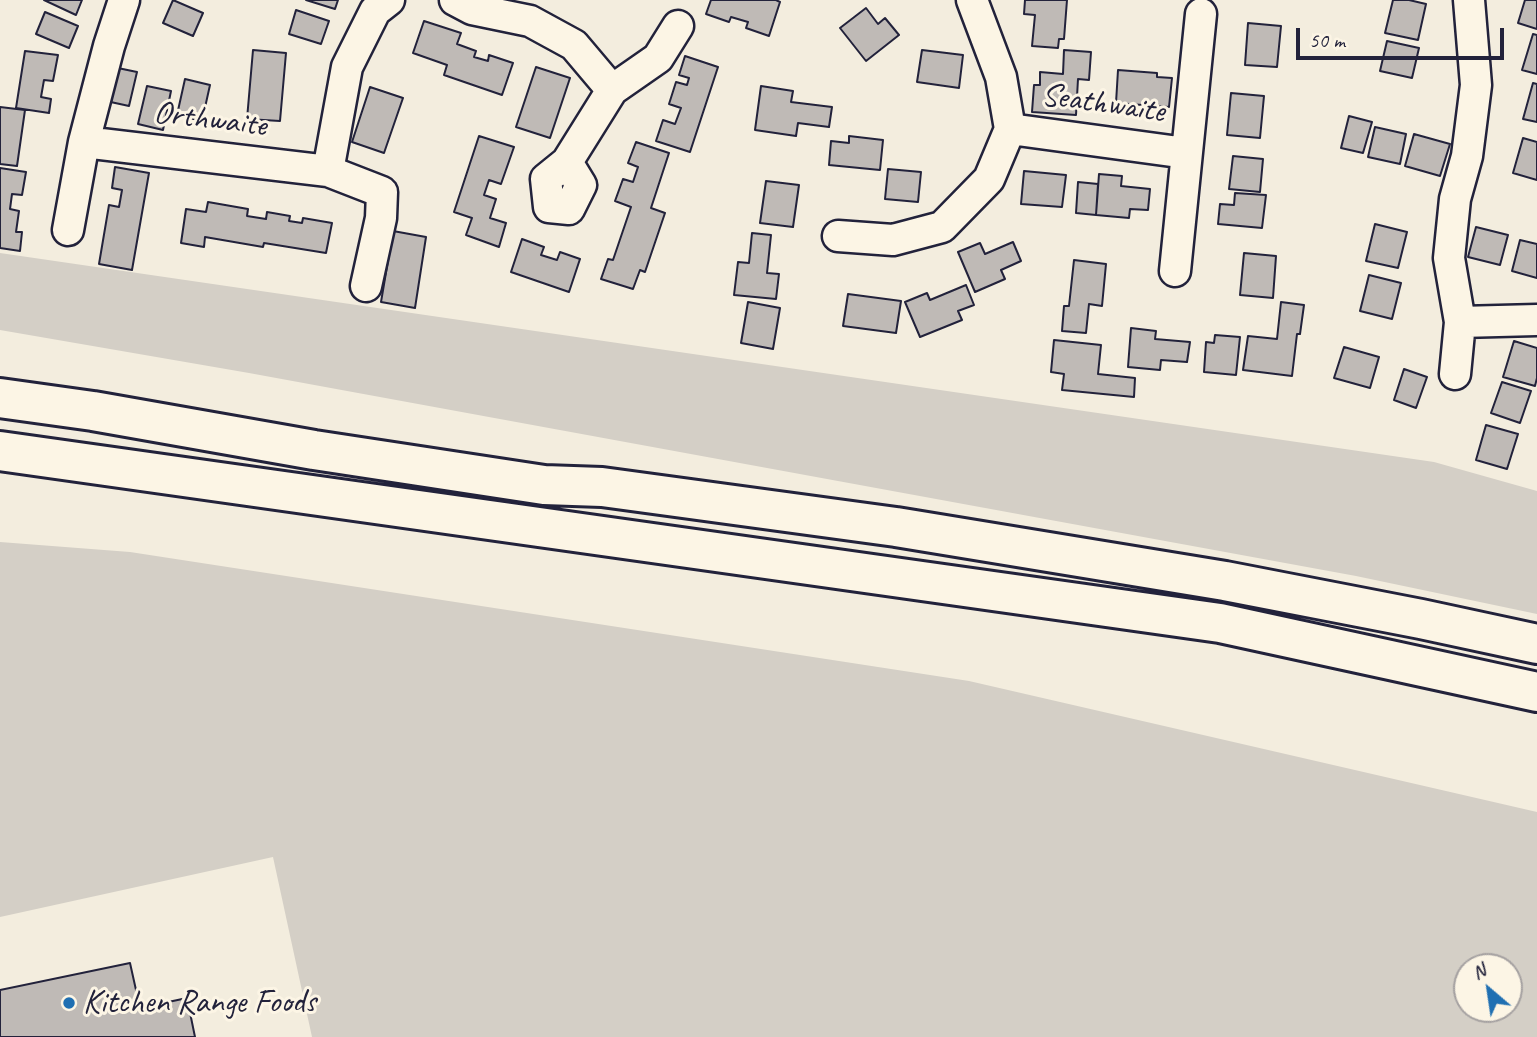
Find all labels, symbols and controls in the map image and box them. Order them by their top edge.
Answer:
scale bar [1299,14,1507,58]
text: 50 m [1309,27,1345,53]
street label: Seathwaite [1039,76,1167,132]
street label: Orthwaite [151,93,269,147]
north arrow [1453,953,1523,1023]
text: N [1468,958,1490,985]
place label: Kitchen Range Foods [83,983,316,1023]
marker: Kitchen Range Foods [61,995,77,1011]

